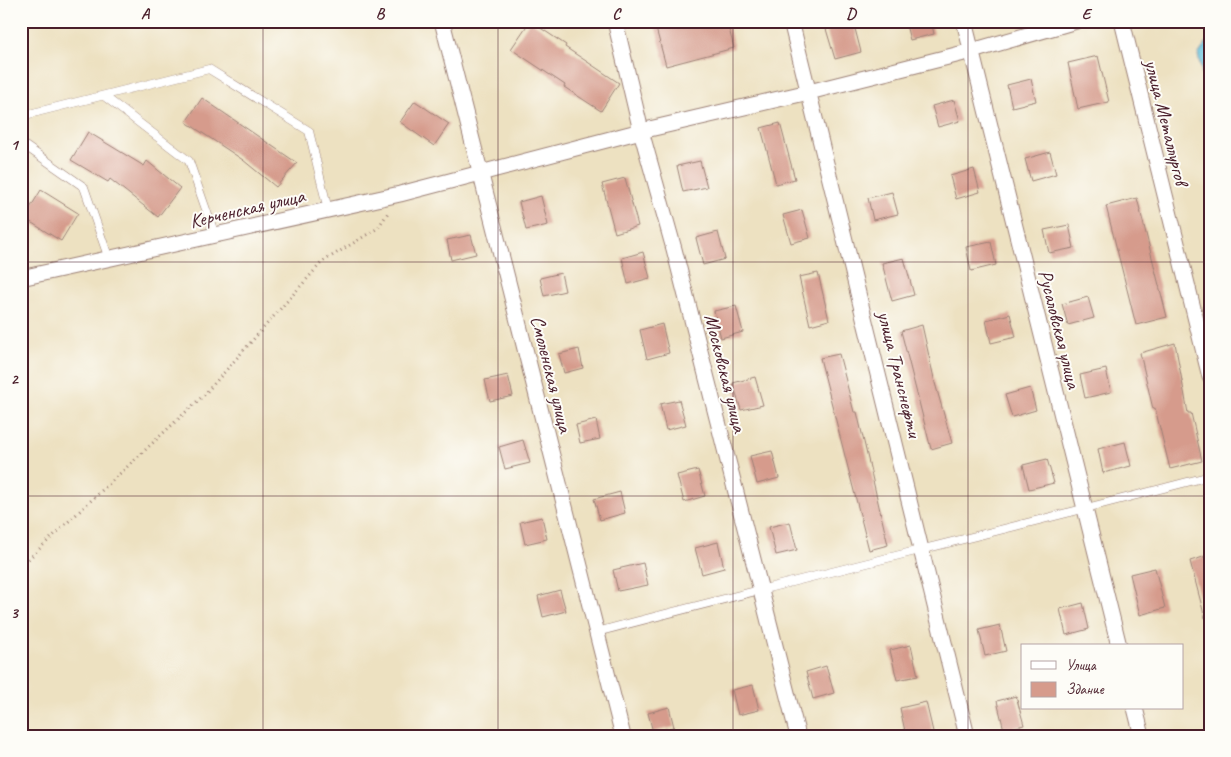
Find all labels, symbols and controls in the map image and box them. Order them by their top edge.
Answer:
text: A [141,4,151,24]
text: B [376,4,386,24]
text: C [612,4,622,24]
text: D [846,4,857,24]
text: E [1082,4,1093,24]
street label: улица Металлургов [1139,56,1195,190]
text: 1 [10,135,19,155]
street label: Керченская улица [187,183,308,234]
street label: Русаловская улица [1033,267,1087,393]
street label: улица Транснефти [872,308,928,442]
street label: Московская улица [699,311,753,436]
street label: Смоленская улица [525,313,578,436]
text: 2 [10,369,19,389]
text: 3 [10,603,19,623]
legend [1021,644,1184,710]
text: Улица [1066,656,1097,675]
text: Здание [1066,680,1105,699]

